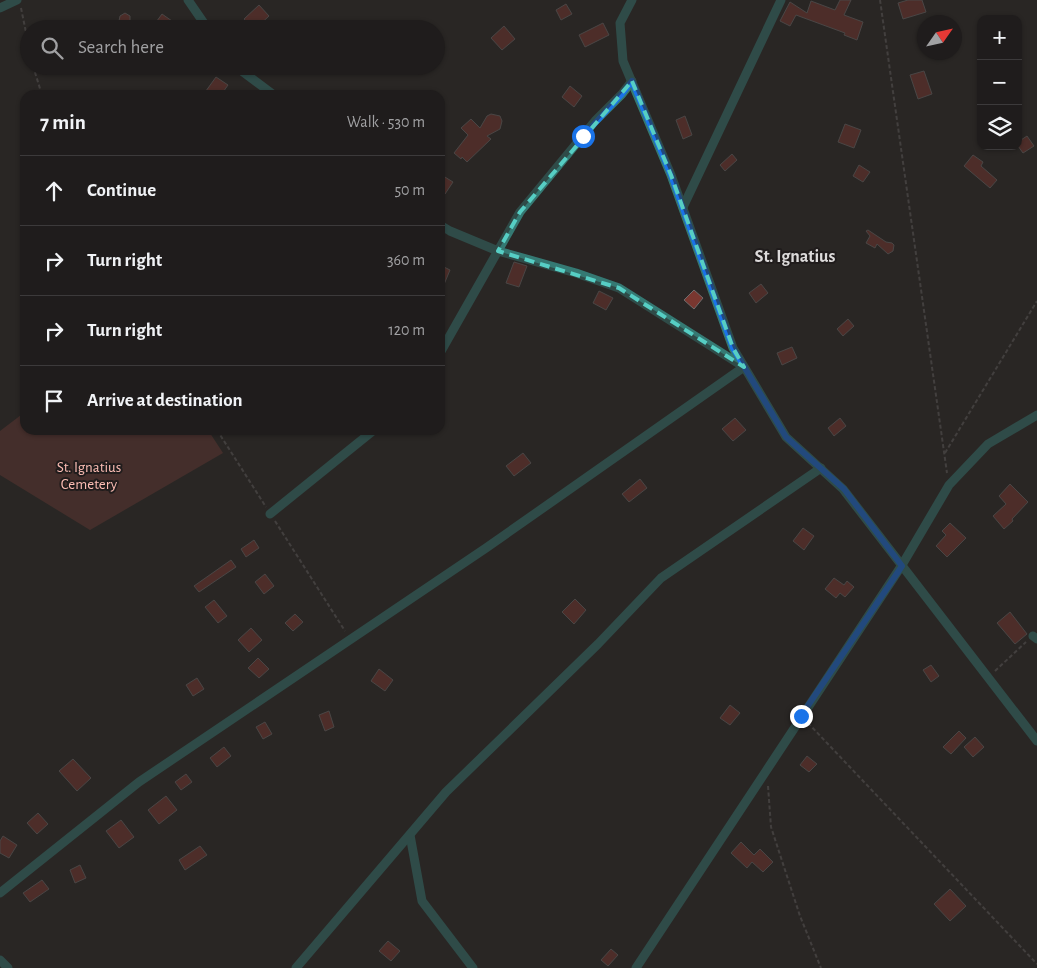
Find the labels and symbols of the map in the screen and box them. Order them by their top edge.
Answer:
north arrow [917,15,962,60]
route start [572,125,595,148]
district label: St. Ignatius [755,248,835,266]
park label: St. Ignatius Cemetery [57,460,121,492]
route end [790,705,813,728]

